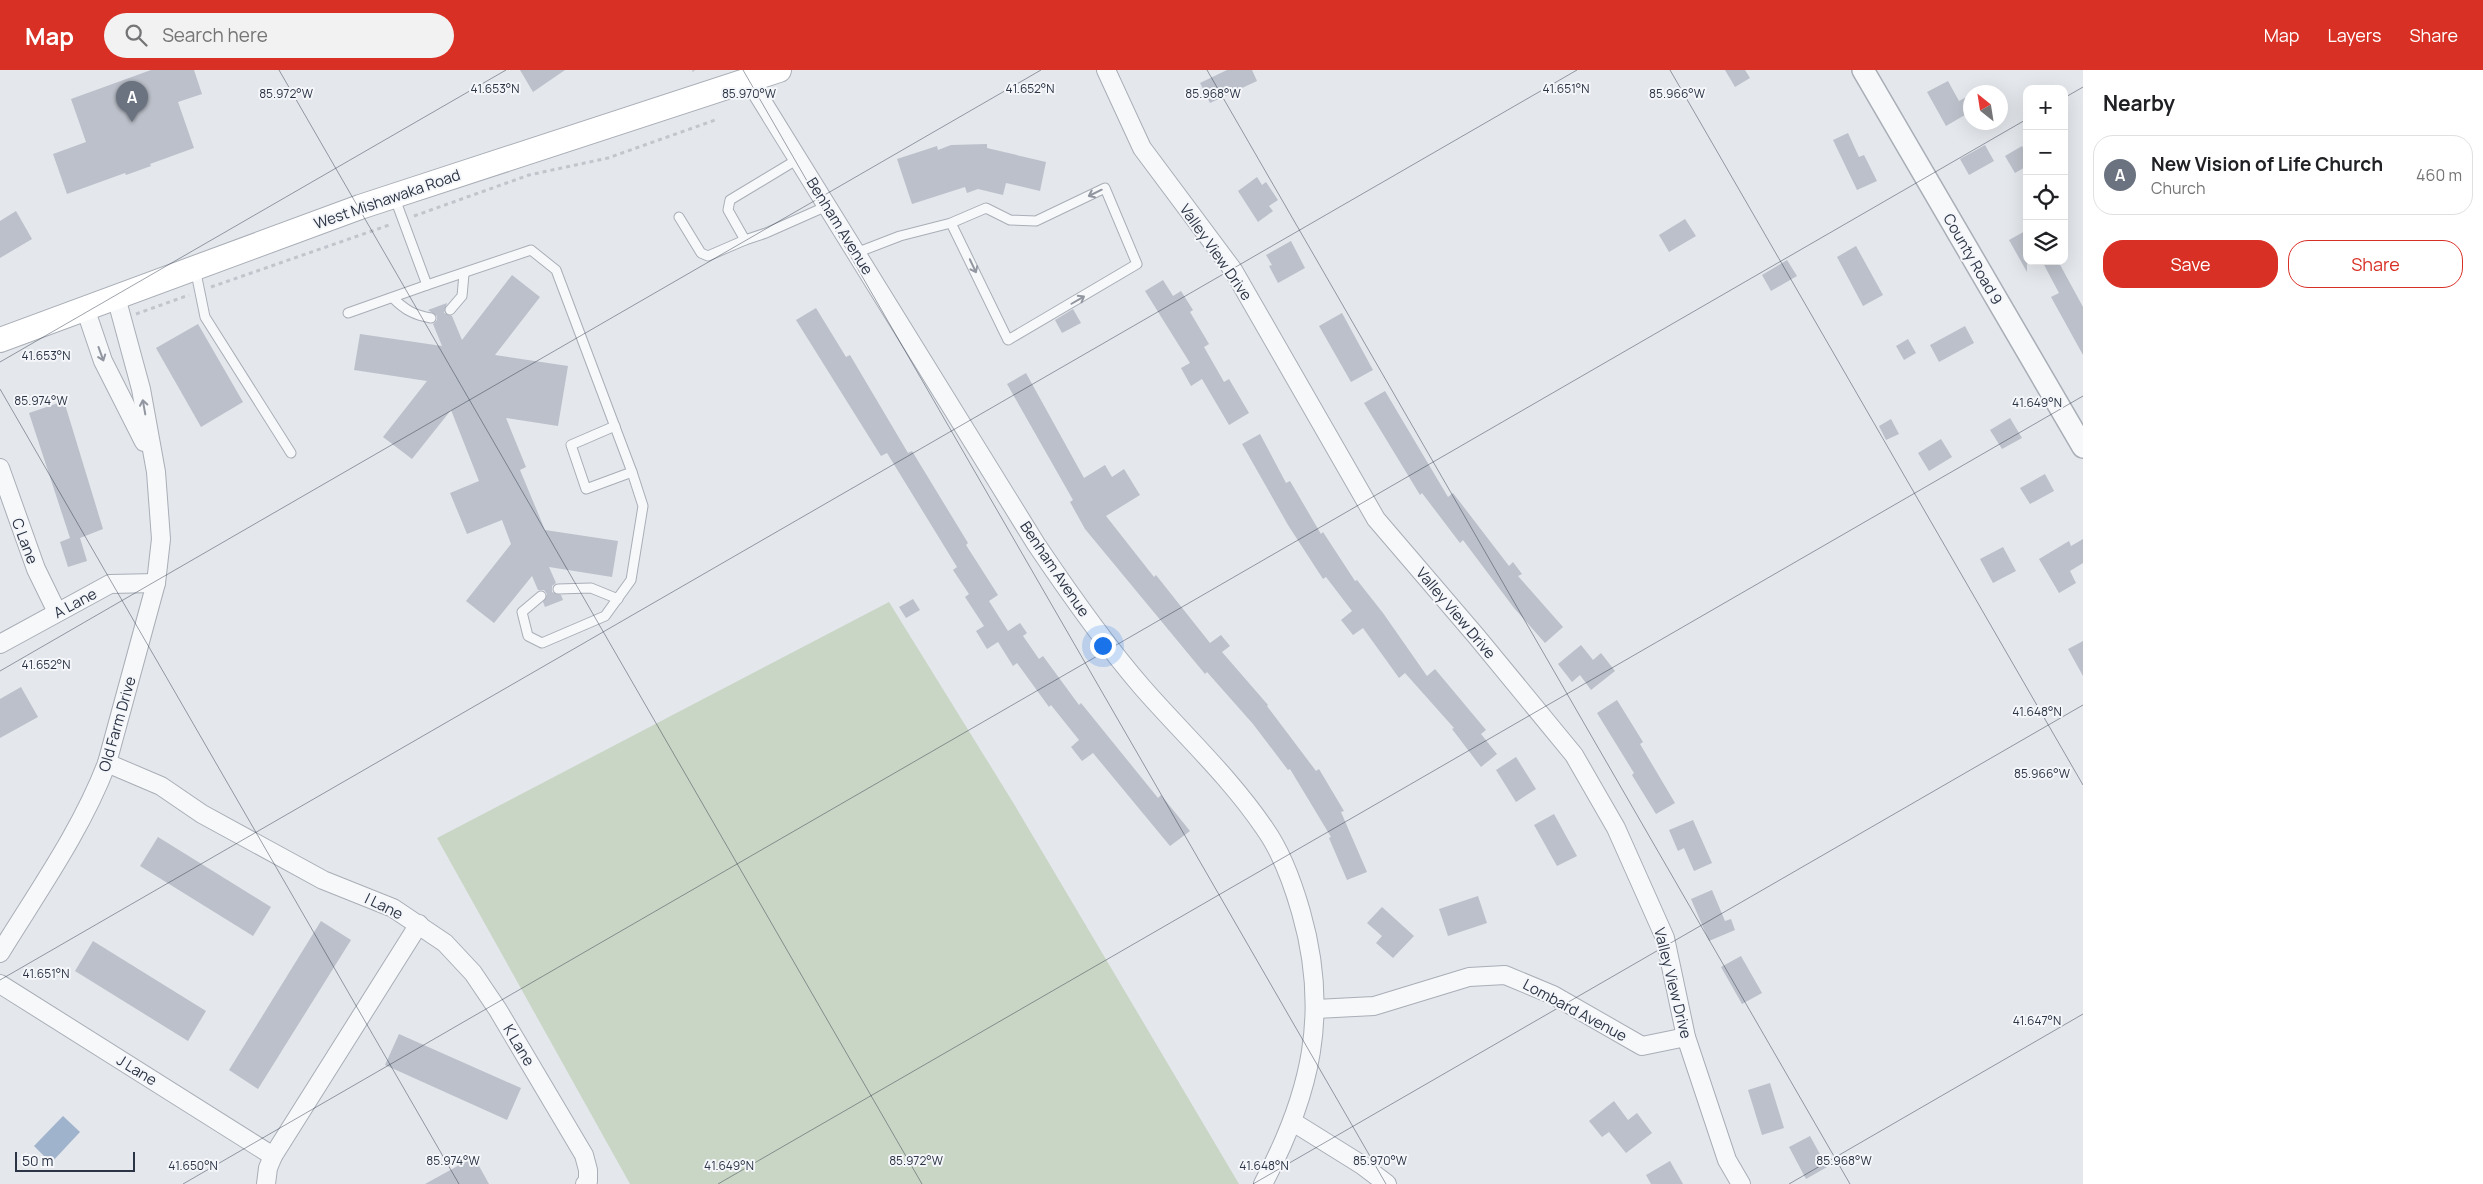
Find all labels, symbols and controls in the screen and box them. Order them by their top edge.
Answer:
search box [104,13,454,58]
text: Map [25,19,74,52]
icon: search [122,21,150,49]
text: Search here [162,22,268,48]
text: Map [2264,23,2299,47]
text: Layers [2327,23,2381,47]
text: Share [2409,23,2458,47]
text: 41.653°N [471,80,519,97]
text: 41.652°N [1006,80,1054,97]
text: 41.651°N [1543,80,1590,97]
pin: A [116,81,148,122]
text: 85.972°W [259,85,314,102]
text: 85.970°W [722,85,777,102]
text: 85.968°W [1185,85,1241,102]
text: 85.966°W [1649,85,1706,102]
north arrow [1963,85,2008,130]
map controls [2023,85,2068,265]
button: + [2023,85,2068,130]
text: Nearby [2103,89,2175,117]
button: − [2023,130,2068,175]
text: New Vision of Life Church [2151,151,2383,177]
street label: West Mishawaka Road [311,164,463,234]
text: A [2115,164,2125,186]
text: 460 m [2416,164,2462,186]
street label: Benham Avenue [802,173,878,279]
button: locate [2023,175,2068,220]
text: Church [2151,177,2205,199]
one-way arrow [1088,189,1103,198]
street label: Valley View Drive [1175,199,1257,305]
street label: County Road 9 [1938,210,2008,308]
button: layers [2023,220,2068,265]
button: Save [2103,240,2278,288]
button: Share [2288,240,2463,288]
one-way arrow [969,258,978,273]
one-way arrow [1070,294,1085,304]
one-way arrow [97,346,106,362]
text: 41.653°N [22,347,70,364]
text: 85.974°W [14,392,69,409]
text: 41.649°N [2012,394,2062,411]
one-way arrow [139,400,149,416]
street label: C Lane [7,515,43,567]
street label: Benham Avenue [1015,517,1095,621]
street label: Valley View Drive [1411,563,1501,663]
street label: A Lane [50,583,100,623]
your location [1090,633,1116,659]
text: 41.652°N [22,656,70,673]
street label: Old Farm Drive [93,674,141,774]
text: 41.648°N [2012,703,2062,720]
text: 85.966°W [2014,765,2071,782]
street label: I Lane [361,888,407,924]
street label: Valley View Drive [1649,925,1697,1041]
text: 41.651°N [23,965,70,982]
street label: Lombard Avenue [1519,974,1631,1046]
text: 41.647°N [2013,1012,2061,1029]
street label: K Lane [498,1020,540,1070]
street label: J Lane [113,1050,161,1091]
scale bar [15,1149,135,1172]
text: 50 m [22,1151,53,1170]
text: 85.974°W [426,1152,481,1169]
text: 85.972°W [889,1152,944,1169]
text: 85.970°W [1353,1152,1408,1169]
text: 85.968°W [1816,1152,1872,1169]
text: 41.650°N [168,1157,218,1174]
text: 41.649°N [704,1157,754,1174]
text: 41.648°N [1239,1157,1289,1174]

